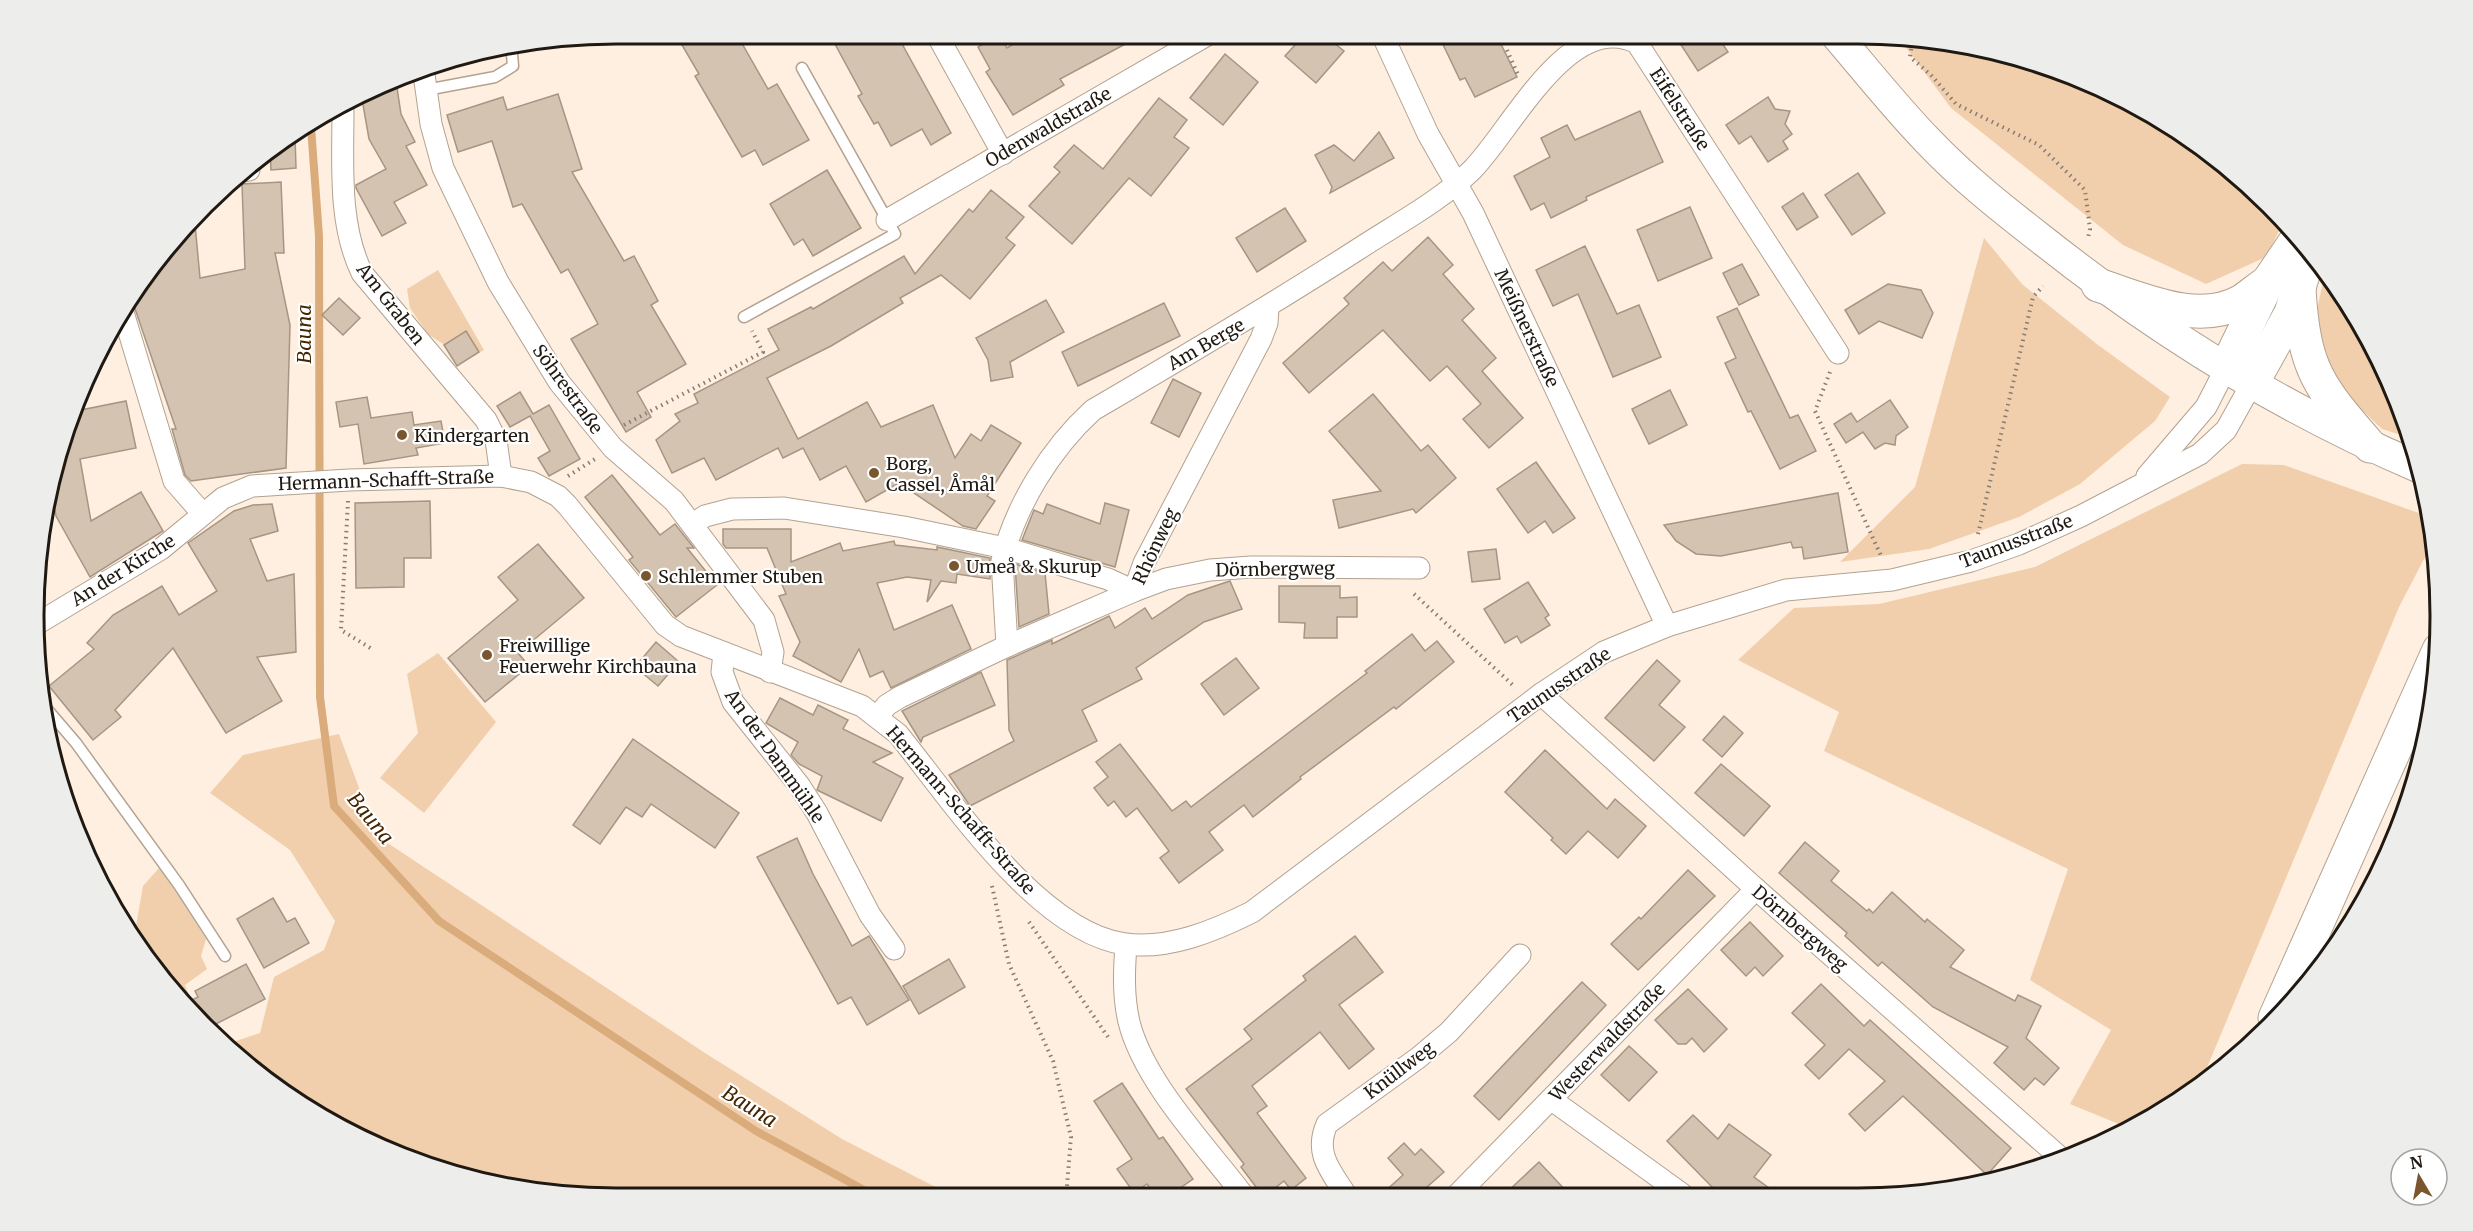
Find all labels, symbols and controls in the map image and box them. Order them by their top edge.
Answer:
street label: Eifelstraße [1645,63,1715,155]
street label: Odenwaldstraße [981,82,1115,172]
street label: Am Graben [351,258,430,350]
street label: Meißnerstraße [1489,265,1565,391]
water label: Bauna [291,304,316,364]
street label: Am Berge [1163,313,1248,376]
street label: Söhrestraße [528,340,608,438]
place label: Kindergarten [414,424,530,447]
marker: Kindergarten [395,428,409,442]
place label: Borg, Cassel, Åmål [886,452,995,496]
street label: Hermann-Schafft-Straße [278,465,494,495]
marker: Borg, Cassel, Åmål [867,466,881,480]
street label: Rhönweg [1127,504,1183,588]
street label: Taunusstraße [1956,509,2076,573]
street label: An der Kirche [66,529,179,612]
place label: Umeå & Skurup [966,555,1101,578]
street label: Dörnbergweg [1215,556,1335,582]
marker: Umeå & Skurup [947,559,961,573]
place label: Schlemmer Stuben [658,565,823,588]
marker: Schlemmer Stuben [639,569,653,583]
place label: Freiwillige Feuerwehr Kirchbauna [499,634,697,678]
street label: Taunusstraße [1503,642,1615,728]
marker: Freiwillige Feuerwehr Kirchbauna [480,648,494,662]
street label: An der Dammühle [720,684,830,827]
street label: Hermann-Schafft-Straße [881,721,1041,899]
water label: Bauna [343,787,399,849]
street label: Dörnbergweg [1747,880,1853,976]
street label: Westerwaldstraße [1544,978,1670,1107]
street label: Knüllweg [1359,1036,1439,1104]
water label: Bauna [718,1080,782,1132]
north arrow [2389,1147,2449,1207]
text: N [2408,1151,2425,1173]

